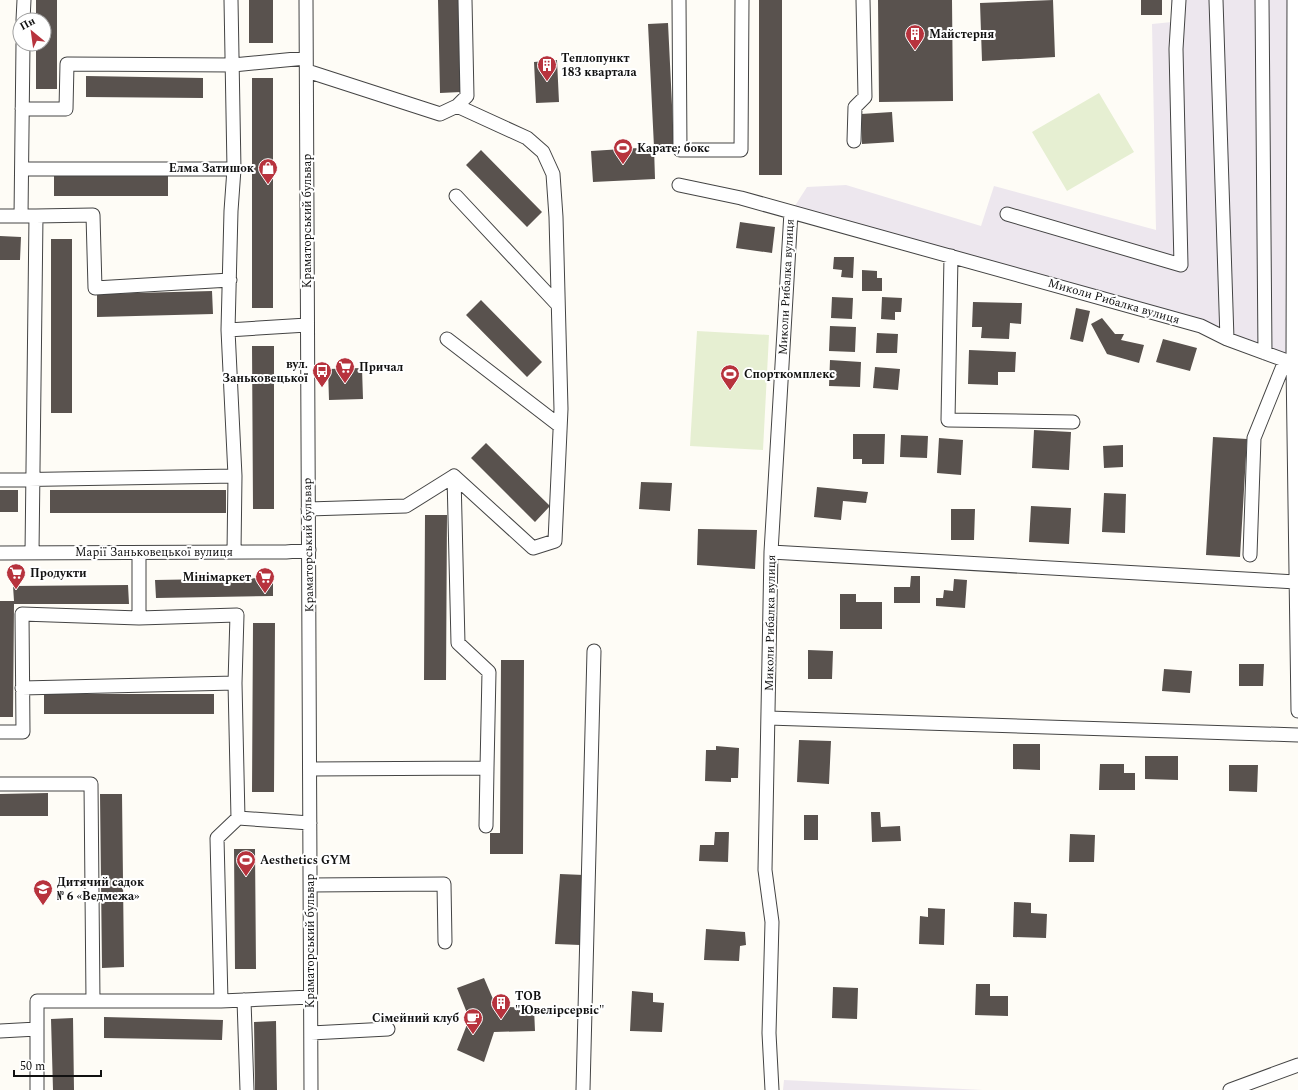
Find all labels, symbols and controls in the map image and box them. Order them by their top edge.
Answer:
north arrow [12,12,52,52]
text: Пн [16,12,39,35]
building icon: Майстерня [904,23,926,51]
place label: Майстерня [929,25,994,44]
place label: Теплопункт 183 квартала [561,49,637,82]
building icon: Теплопункт 183 квартала [536,54,558,82]
sports icon: Карате; бокс [612,137,634,165]
place label: Карате; бокс [637,139,710,158]
street label: Краматорський бульвар [298,154,317,288]
shop icon: Елма Затишок [257,157,279,185]
place label: Елма Затишок [169,159,255,178]
street label: Миколи Рибалка вулиця [773,218,800,356]
street label: Миколи Рибалка вулиця [1046,274,1182,329]
place label: вул. Заньковецької [222,355,308,388]
supermarket icon: Причал [334,356,356,384]
place label: Причал [359,358,404,377]
bus stop icon: вул. Заньковецької [311,360,333,388]
sports icon: Спорткомплекс [719,363,741,391]
place label: Спорткомплекс [744,365,835,384]
street label: Краматорський бульвар [298,477,319,612]
street label: Марії Заньковецької вулиця [75,543,233,562]
street label: Миколи Рибалка вулиця [760,555,781,691]
supermarket icon: Продукти [5,562,27,590]
place label: Продукти [30,564,87,583]
supermarket icon: Мінімаркет [254,566,276,594]
place label: Мінімаркет [182,568,251,587]
sports icon: Aesthetics GYM [235,849,257,877]
place label: Aesthetics GYM [260,851,351,870]
place label: Дитячий садок № 6 «Ведмежа» [57,873,145,906]
street label: Краматорський бульвар [301,874,320,1008]
school or university icon: Дитячий садок № 6 «Ведмежа» [32,878,54,906]
place label: ТОВ "Ювелірсервіс" [515,987,604,1020]
building icon: ТОВ "Ювелірсервіс" [490,992,512,1020]
cafe icon: Сімейний клуб [462,1007,484,1035]
place label: Сімейний клуб [372,1009,459,1028]
scale bar [14,1052,101,1078]
text: 50 m [20,1057,45,1076]

